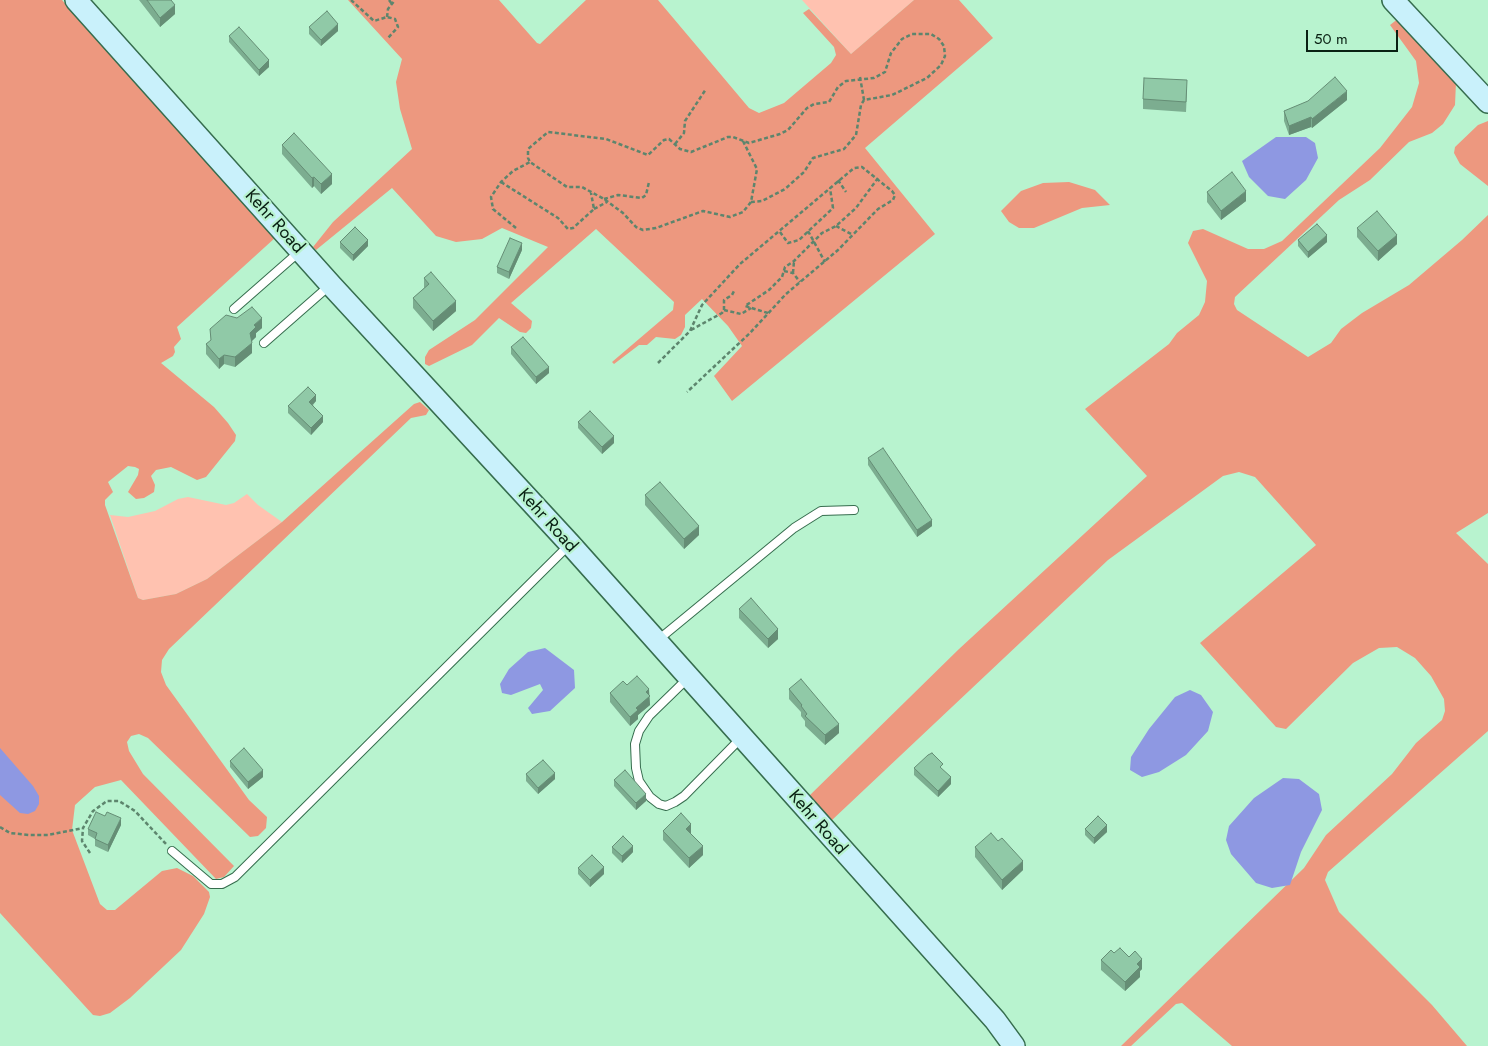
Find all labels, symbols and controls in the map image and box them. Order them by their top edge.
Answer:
scale bar [1308,20,1400,52]
text: 50 m [1314,28,1348,50]
street label: Kehr Road [240,186,308,258]
street label: Kehr Road [513,485,581,557]
street label: Kehr Road [783,786,851,860]

